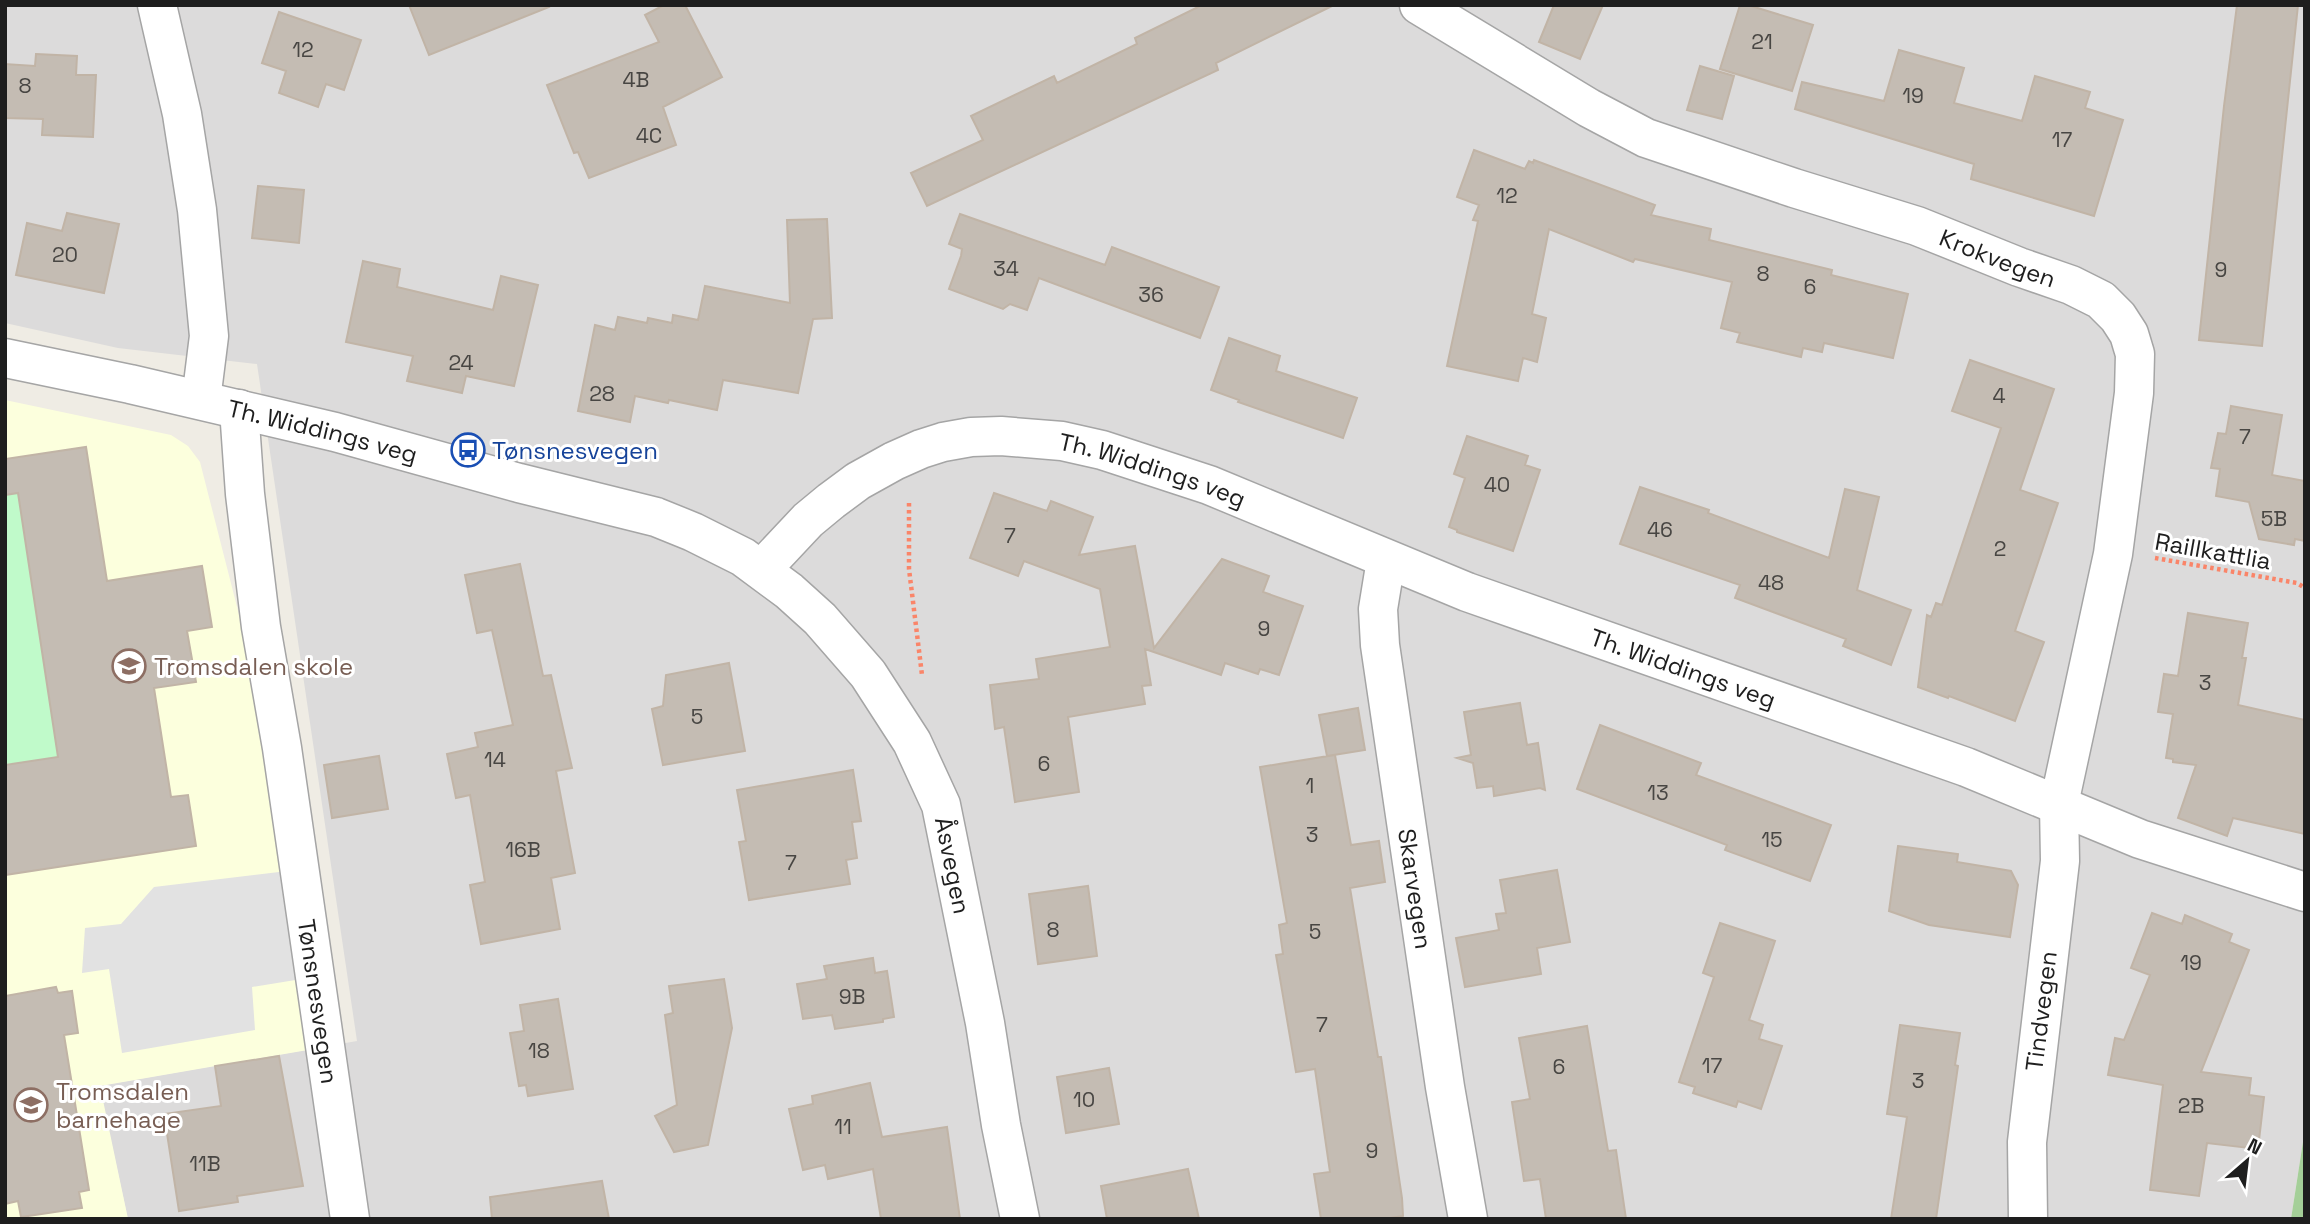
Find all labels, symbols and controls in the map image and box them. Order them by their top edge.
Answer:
house number: 21 [1751,28,1773,55]
house number: 12 [292,36,314,63]
house number: 4B [622,66,650,93]
house number: 8 [18,72,32,99]
house number: 19 [1902,82,1924,109]
house number: 4C [636,122,662,149]
house number: 17 [2052,126,2072,153]
house number: 12 [1496,182,1518,209]
street label: Krokvegen [1935,221,2060,294]
house number: 20 [52,241,78,268]
house number: 34 [993,255,1019,282]
house number: 9 [2215,256,2227,283]
house number: 8 [1756,260,1770,287]
house number: 6 [1804,273,1816,300]
house number: 36 [1138,281,1164,308]
house number: 24 [448,349,474,376]
house number: 28 [589,380,615,407]
house number: 4 [1992,382,2006,409]
street label: Th. Widdings veg [225,392,421,470]
house number: 7 [2239,423,2251,450]
street label: Th. Widdings veg [1056,425,1251,514]
bus stop icon: Tønsnesvegen [449,431,487,469]
place label: Tønsnesvegen [492,435,658,466]
house number: 40 [1484,471,1510,498]
house number: 5B [2261,505,2287,532]
house number: 46 [1647,516,1673,543]
house number: 7 [1004,522,1016,549]
street label: Raillkattlia [2153,526,2274,576]
house number: 2 [1994,535,2006,562]
house number: 48 [1758,569,1784,596]
house number: 9 [1258,615,1270,642]
street label: Th. Widdings veg [1586,621,1780,715]
school or university icon: Tromsdalen skole [110,647,148,685]
place label: Tromsdalen skole [154,651,353,682]
house number: 3 [2199,669,2211,696]
house number: 5 [691,703,703,730]
house number: 14 [484,746,506,773]
house number: 6 [1038,750,1050,777]
house number: 1 [1306,772,1314,799]
house number: 13 [1647,779,1669,806]
street label: Åsvegen [928,814,978,917]
house number: 3 [1306,821,1318,848]
street label: Skarvegen [1392,826,1440,951]
house number: 15 [1761,826,1783,853]
house number: 16B [505,836,541,863]
house number: 7 [785,849,797,876]
house number: 8 [1046,916,1060,943]
street label: Tønsnesvegen [291,917,346,1086]
house number: 5 [1309,918,1321,945]
street label: Tindvegen [2018,949,2064,1073]
house number: 19 [2180,949,2202,976]
house number: 9B [839,983,865,1010]
house number: 7 [1316,1011,1328,1038]
house number: 18 [528,1037,550,1064]
house number: 17 [1702,1052,1722,1079]
house number: 6 [1553,1053,1565,1080]
house number: 3 [1912,1067,1924,1094]
place label: Tromsdalen barnehage [56,1076,189,1135]
school or university icon: Tromsdalen barnehage [12,1086,50,1124]
house number: 10 [1073,1086,1095,1113]
house number: 2B [2178,1092,2204,1119]
house number: 11 [834,1113,852,1140]
north arrow [2212,1126,2282,1196]
text: N [2243,1132,2266,1160]
house number: 9 [1366,1137,1378,1164]
house number: 11B [189,1150,221,1177]

